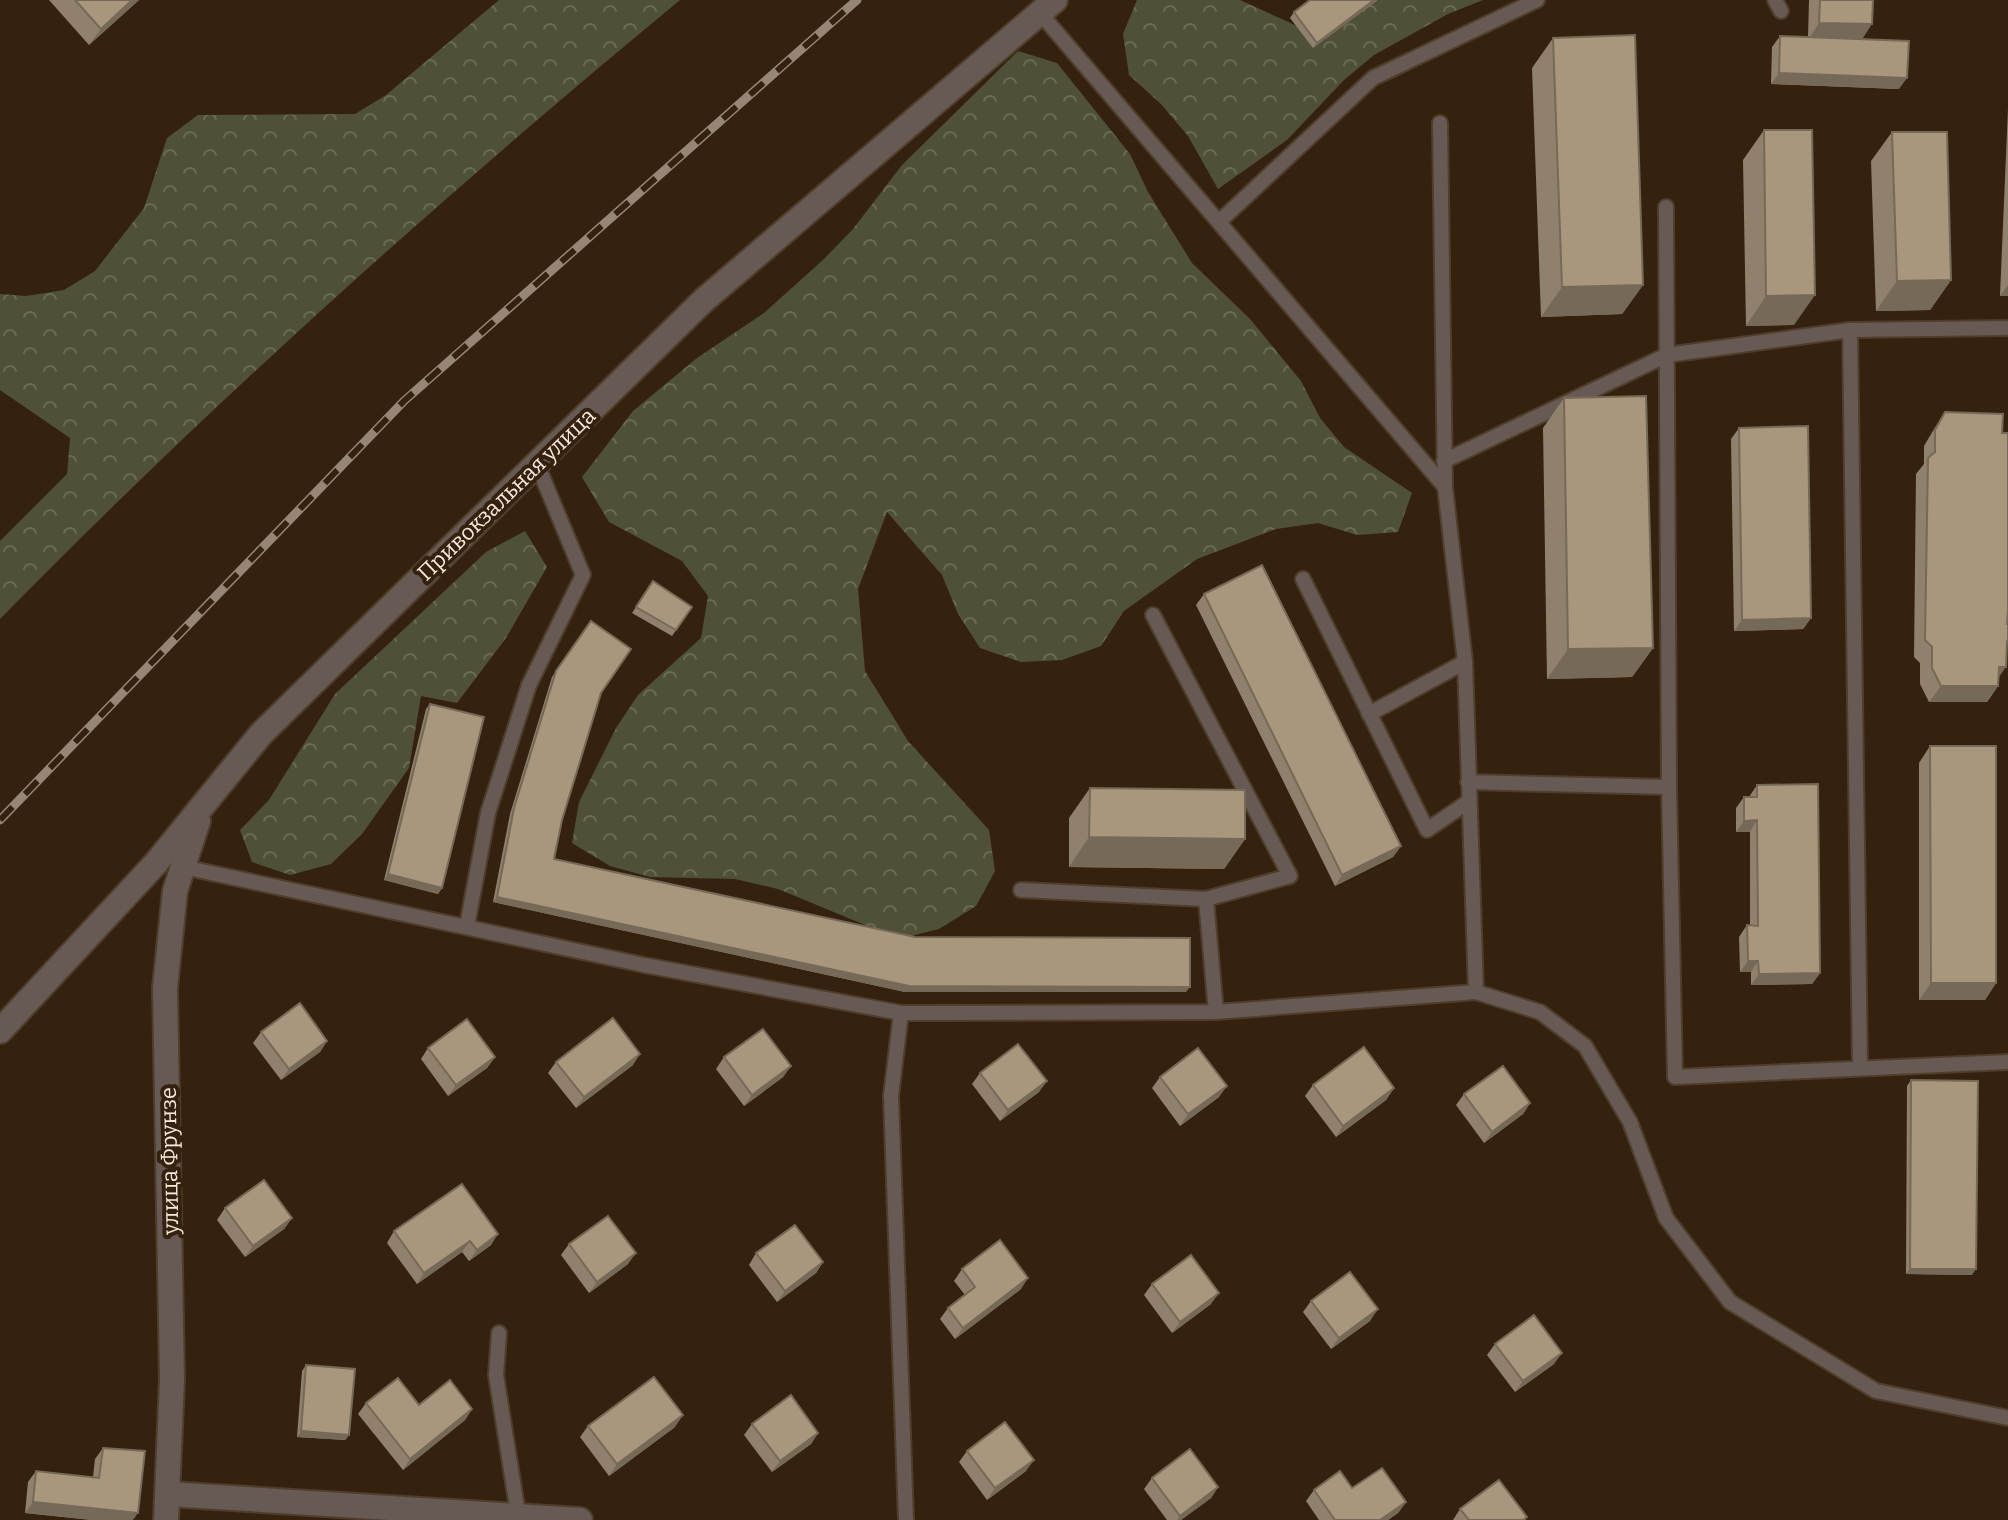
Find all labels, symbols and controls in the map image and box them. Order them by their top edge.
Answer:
street label: Привокзальная улица [412,402,601,586]
street label: улица Фрунзе [155,1087,184,1236]

